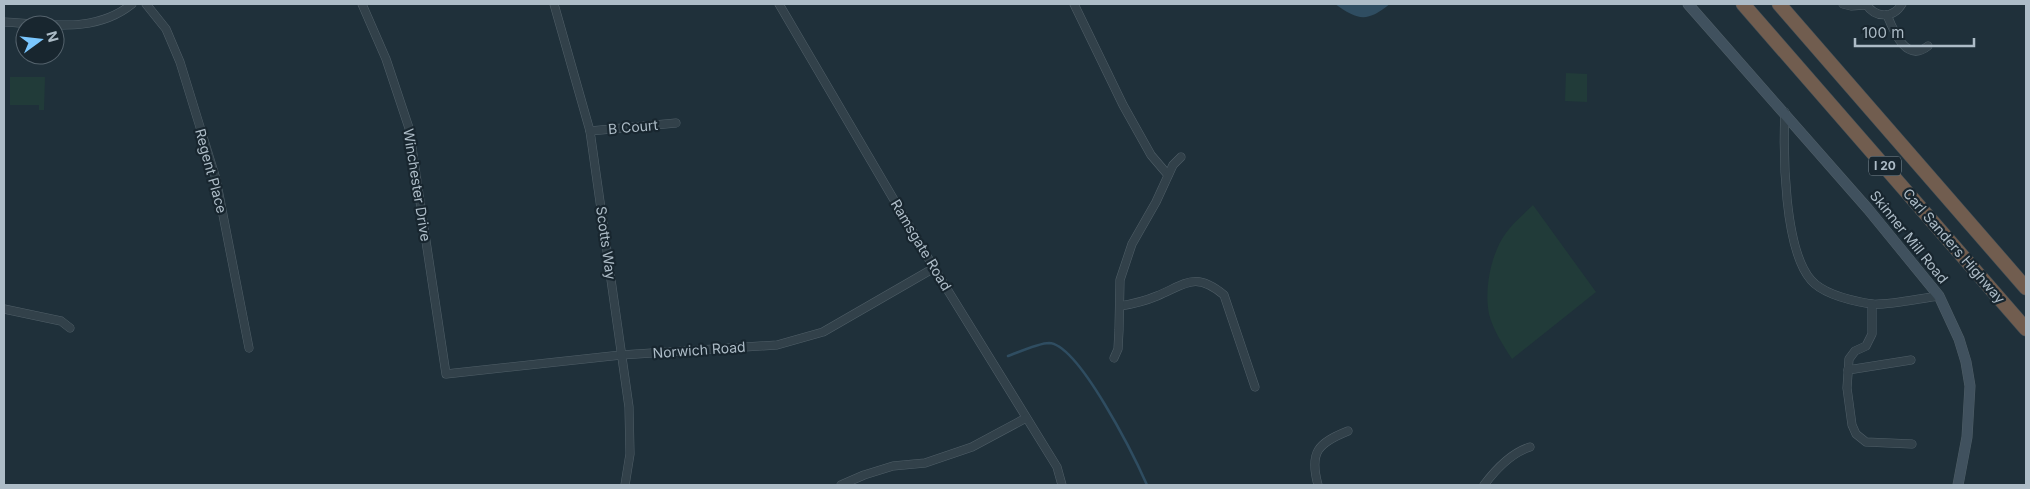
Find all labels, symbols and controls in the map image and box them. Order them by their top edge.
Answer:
north arrow [15,15,65,65]
scale bar [1855,15,1974,47]
text: 100 m [1862,23,1904,42]
text: N [43,29,63,44]
street label: B Court [607,116,659,137]
street label: Regent Place [192,127,231,215]
street label: Winchester Drive [400,127,435,242]
road number: I 20 [1869,157,1901,176]
street label: Carl Sanders Highway [1900,185,2009,307]
street label: Skinner Mill Road [1867,187,1952,287]
street label: Ramsgate Road [888,196,955,293]
street label: Scotts Way [593,205,620,281]
street label: Norwich Road [652,338,746,361]

